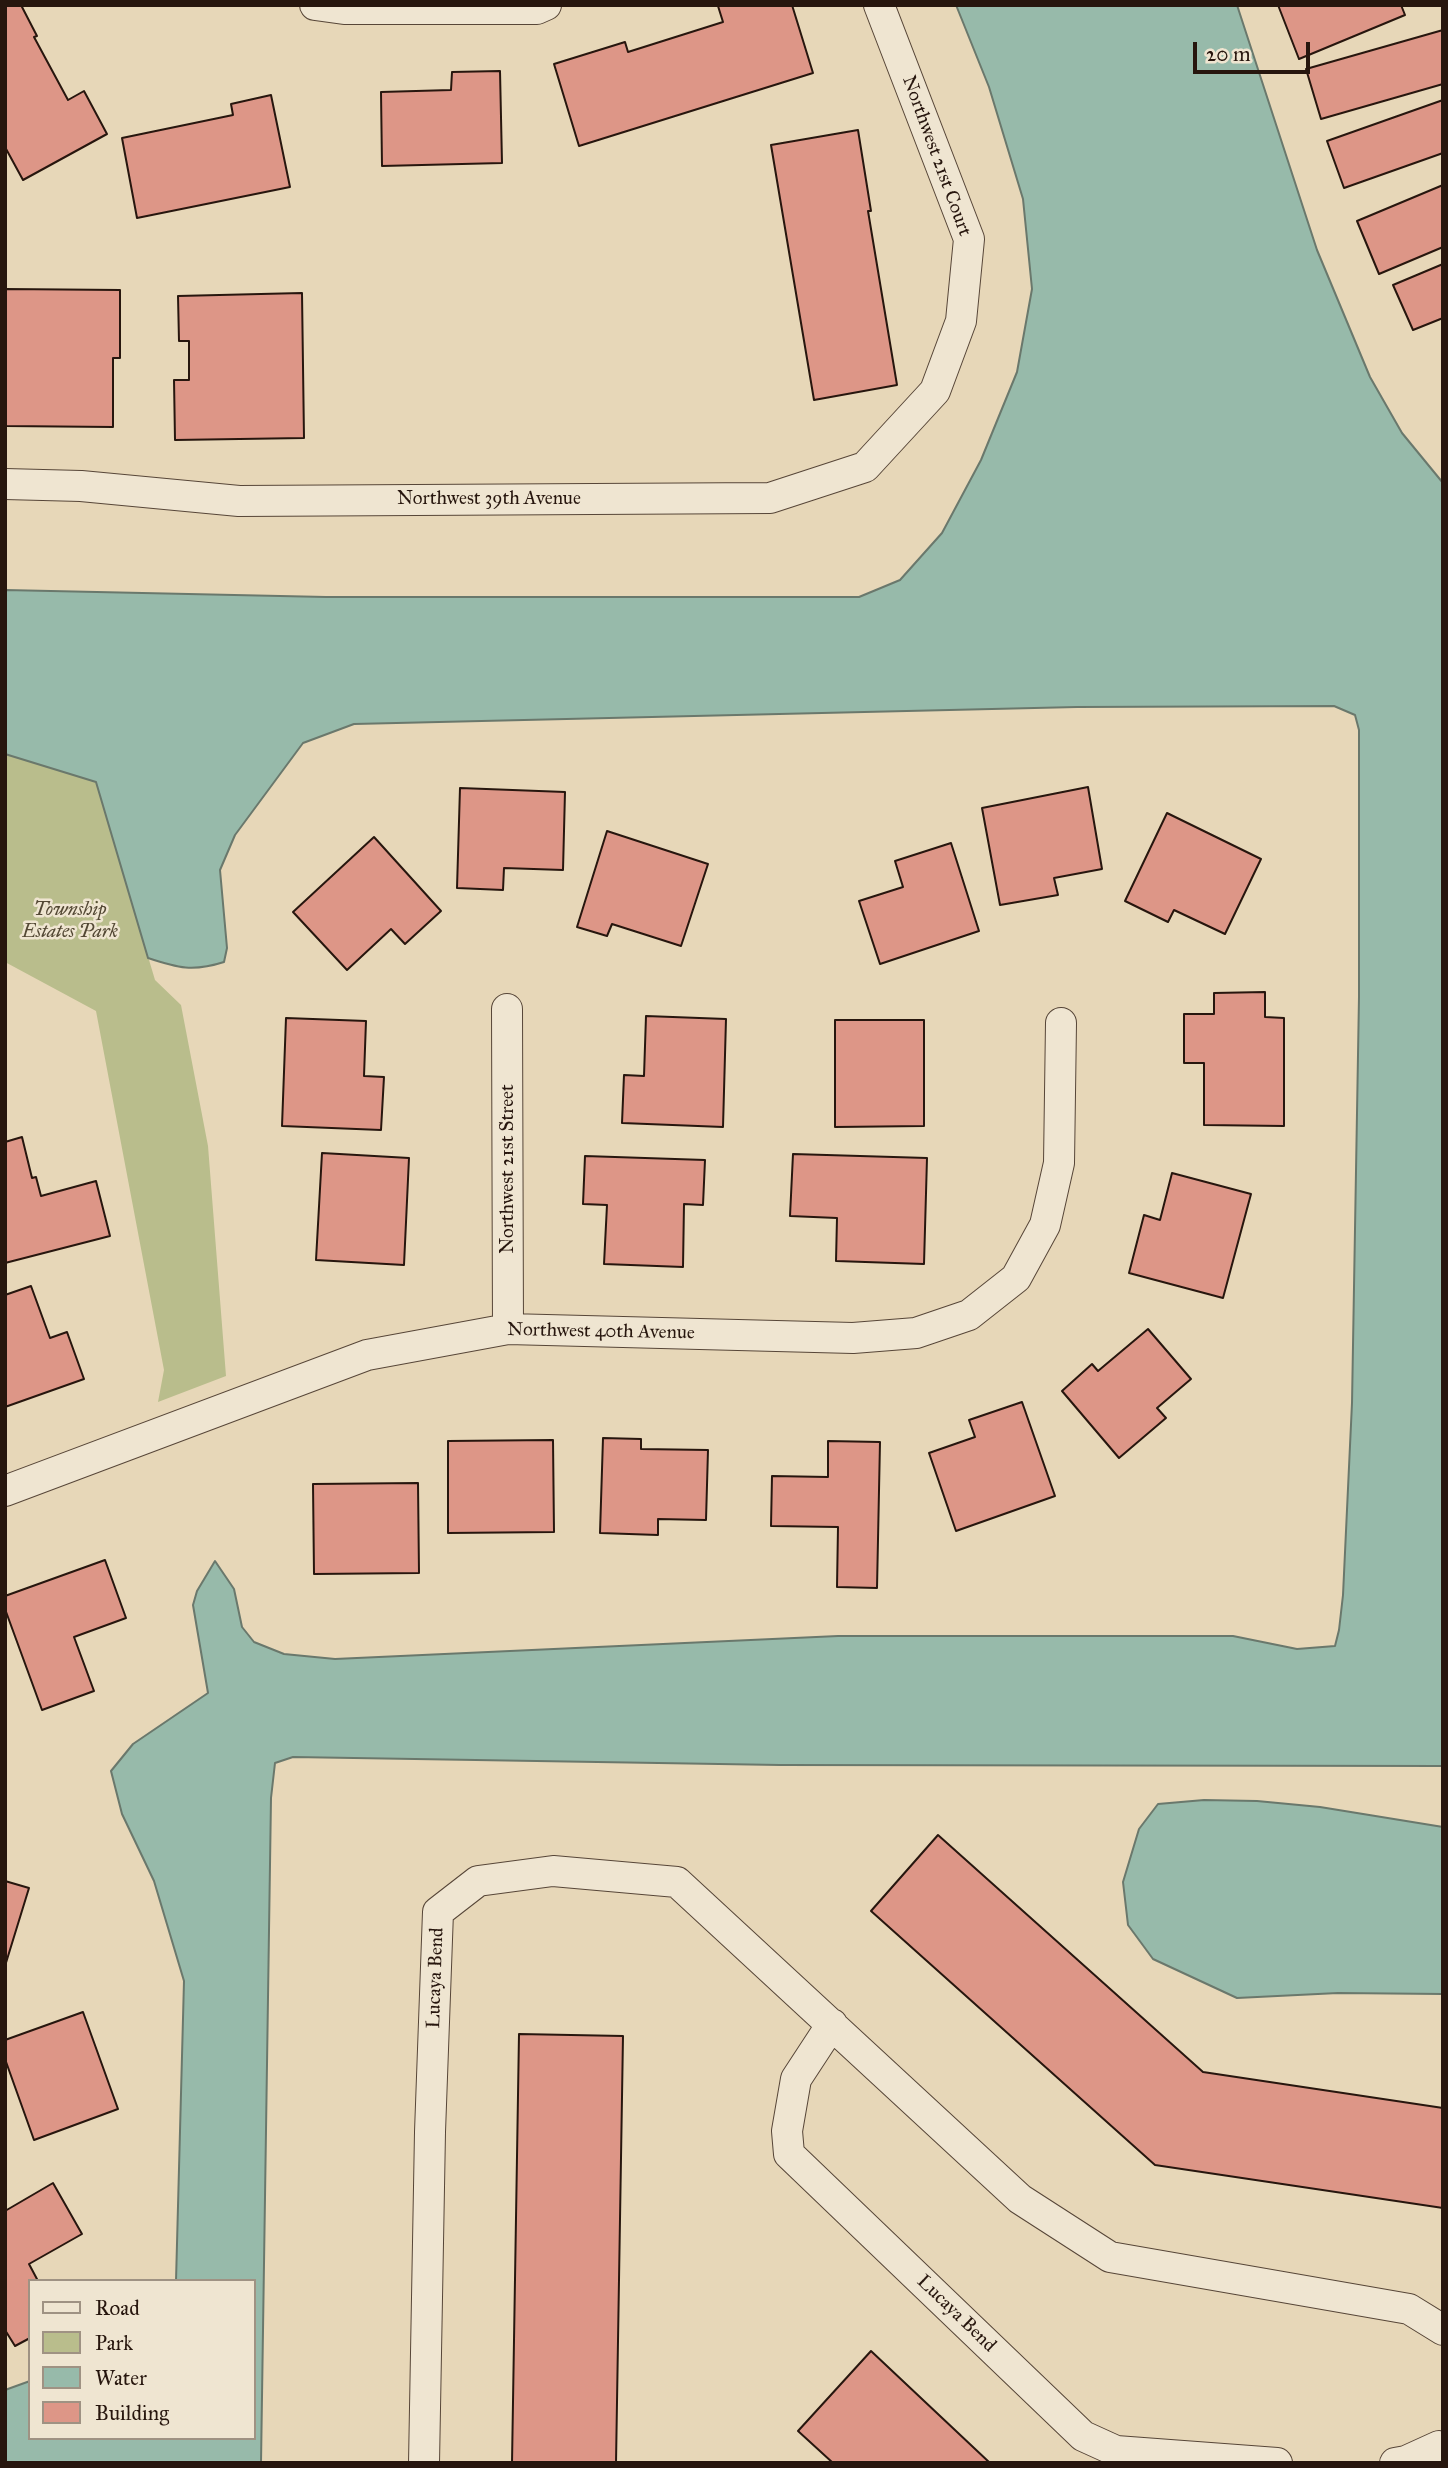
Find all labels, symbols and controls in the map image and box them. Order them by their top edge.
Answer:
scale bar [1196,28,1313,72]
text: 20 m [1206,41,1251,67]
street label: Northwest 21st Court [896,73,976,239]
street label: Northwest 39th Avenue [397,488,581,510]
park label: Township Estates Park [22,899,118,943]
street label: Northwest 21st Street [497,1084,519,1254]
street label: Northwest 40th Avenue [507,1319,695,1345]
street label: Lucaya Bend [423,1927,449,2029]
street label: Lucaya Bend [912,2271,1000,2357]
legend [28,2279,256,2440]
text: Road [95,2295,140,2321]
text: Park [95,2330,133,2356]
text: Water [95,2365,147,2391]
text: Building [95,2400,169,2426]

